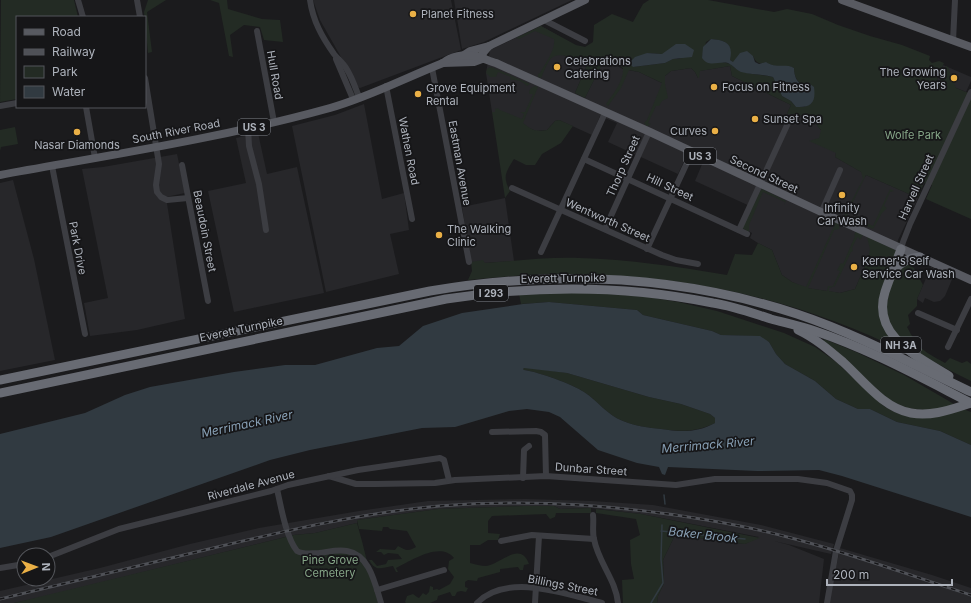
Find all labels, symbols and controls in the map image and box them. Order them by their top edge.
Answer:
place label: Planet Fitness [421,7,494,21]
marker: Planet Fitness [408,9,418,19]
legend [16,16,146,108]
text: Road [52,24,81,39]
text: Railway [52,44,96,59]
street label: Hull Road [264,49,286,101]
place label: Celebrations Catering [565,54,631,81]
marker: Celebrations Catering [552,62,562,72]
text: Park [52,64,78,79]
place label: The Growing Years [879,65,946,92]
marker: The Growing Years [949,73,959,83]
place label: Focus on Fitness [722,80,810,94]
place label: Grove Equipment Rental [426,81,516,108]
marker: Focus on Fitness [709,82,719,92]
text: Water [52,84,86,99]
marker: Grove Equipment Rental [413,89,423,99]
place label: Sunset Spa [763,112,822,126]
marker: Sunset Spa [750,114,760,124]
street label: South River Road [131,116,221,146]
street label: Wathen Road [396,116,422,186]
road number: US 3 [238,119,270,135]
street label: Eastman Avenue [446,119,474,207]
place label: Curves [670,124,707,138]
marker: Curves [710,126,720,136]
marker: Nasar Diamonds [72,127,82,137]
park label: Wolfe Park [885,128,941,142]
street label: Thorp Street [603,133,643,199]
place label: Nasar Diamonds [34,138,120,152]
road number: US 3 [684,148,716,164]
street label: Second Street [728,152,801,196]
street label: Harvell Street [895,152,937,222]
street label: Hill Street [644,170,696,204]
street label: Beaudoin Street [190,189,220,273]
marker: Infinity Car Wash [837,190,847,200]
street label: Wentworth Street [564,195,653,245]
place label: Infinity Car Wash [817,201,867,228]
street label: Park Drive [66,220,90,276]
place label: The Walking Clinic [447,222,511,249]
marker: The Walking Clinic [434,230,444,240]
place label: Kerner's Self Service Car Wash [862,254,955,281]
marker: Kerner's Self Service Car Wash [849,262,859,272]
street label: Everett Turnpike [521,270,605,286]
road number: I 293 [474,285,508,301]
street label: Everett Turnpike [198,313,284,345]
road number: NH 3A [881,337,921,353]
water label: Merrimack River [200,406,295,441]
water label: Merrimack River [661,433,756,456]
street label: Dunbar Street [554,459,628,479]
street label: Riverdale Avenue [206,467,296,503]
water label: Baker Brook [668,523,739,546]
north arrow [16,547,56,587]
park label: Pine Grove Cemetery [302,553,358,580]
scale bar [827,561,952,587]
text: N [39,563,53,571]
text: 200 m [833,567,869,582]
street label: Billings Street [527,571,600,599]

